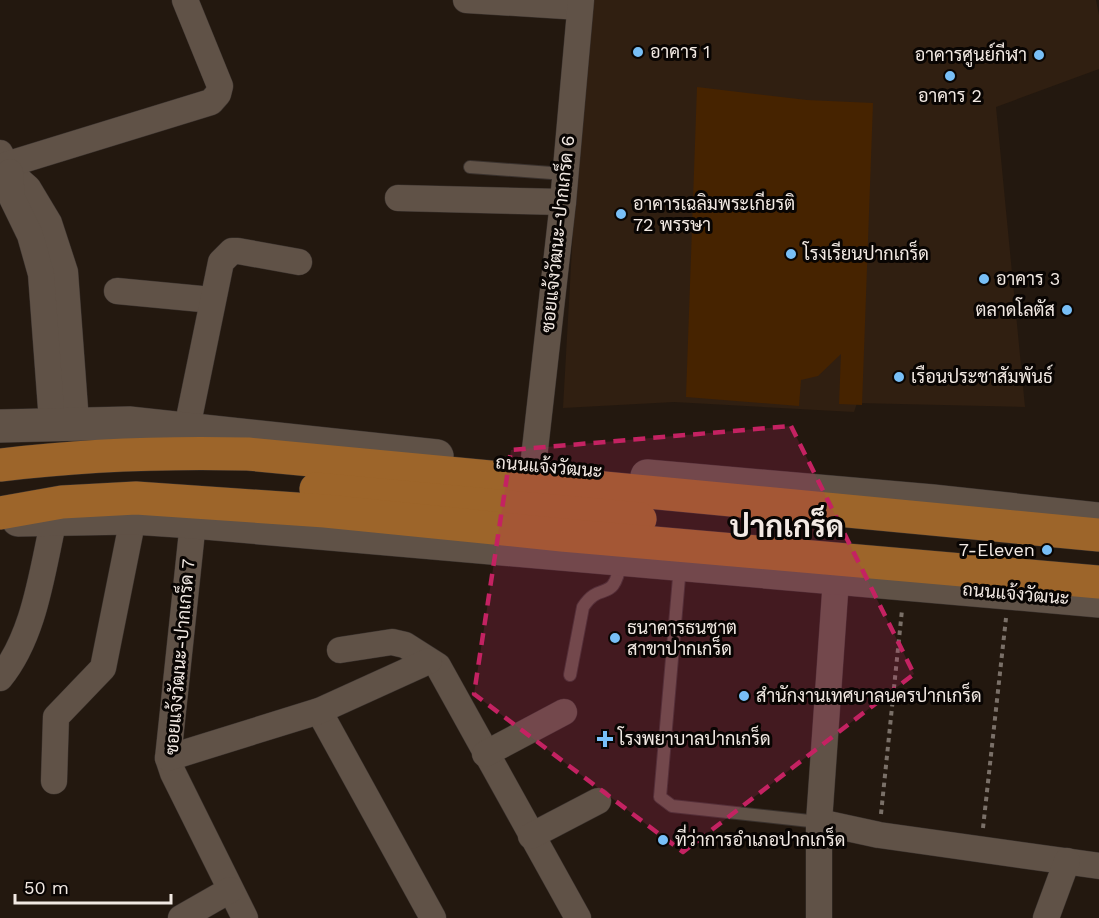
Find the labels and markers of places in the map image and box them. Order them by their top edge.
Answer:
place label: อาคาร 1 [650,41,710,62]
place label: อาคารศูนย์กีฬา [915,42,1027,68]
marker: อาคาร 1 [631,45,645,59]
marker: อาคารศูนย์กีฬา [1032,48,1046,62]
marker: อาคาร 2 [943,69,957,83]
place label: อาคาร 2 [918,85,982,106]
place label: อาคารเฉลิมพระเกียรติ 72 พรรษา [633,191,795,235]
marker: อาคารเฉลิมพระเกียรติ 72 พรรษา [614,207,628,221]
place label: โรงเรียนปากเกร็ด [802,240,929,264]
marker: โรงเรียนปากเกร็ด [784,247,798,261]
place label: อาคาร 3 [996,268,1060,289]
marker: อาคาร 3 [977,272,991,286]
place label: ตลาดโลตัส [976,297,1055,320]
marker: ตลาดโลตัส [1060,303,1074,317]
place label: เรือนประชาสัมพันธ์ [911,364,1053,387]
marker: เรือนประชาสัมพันธ์ [892,370,906,384]
place label: 7-Eleven [959,539,1035,560]
marker: 7-Eleven [1040,543,1054,557]
place label: ธนาคารธนชาต สาขาปากเกร็ด [627,617,737,659]
marker: ธนาคารธนชาต สาขาปากเกร็ด [608,631,622,645]
place label: สำนักงานเทศบาลนครปากเกร็ด [756,682,982,706]
marker: สำนักงานเทศบาลนครปากเกร็ด [737,689,751,703]
place label: โรงพยาบาลปากเกร็ด [617,725,771,749]
marker: โรงพยาบาลปากเกร็ด [596,730,614,748]
place label: ที่ว่าการอำเภอปากเกร็ด [675,824,845,850]
marker: ที่ว่าการอำเภอปากเกร็ด [656,833,670,847]

